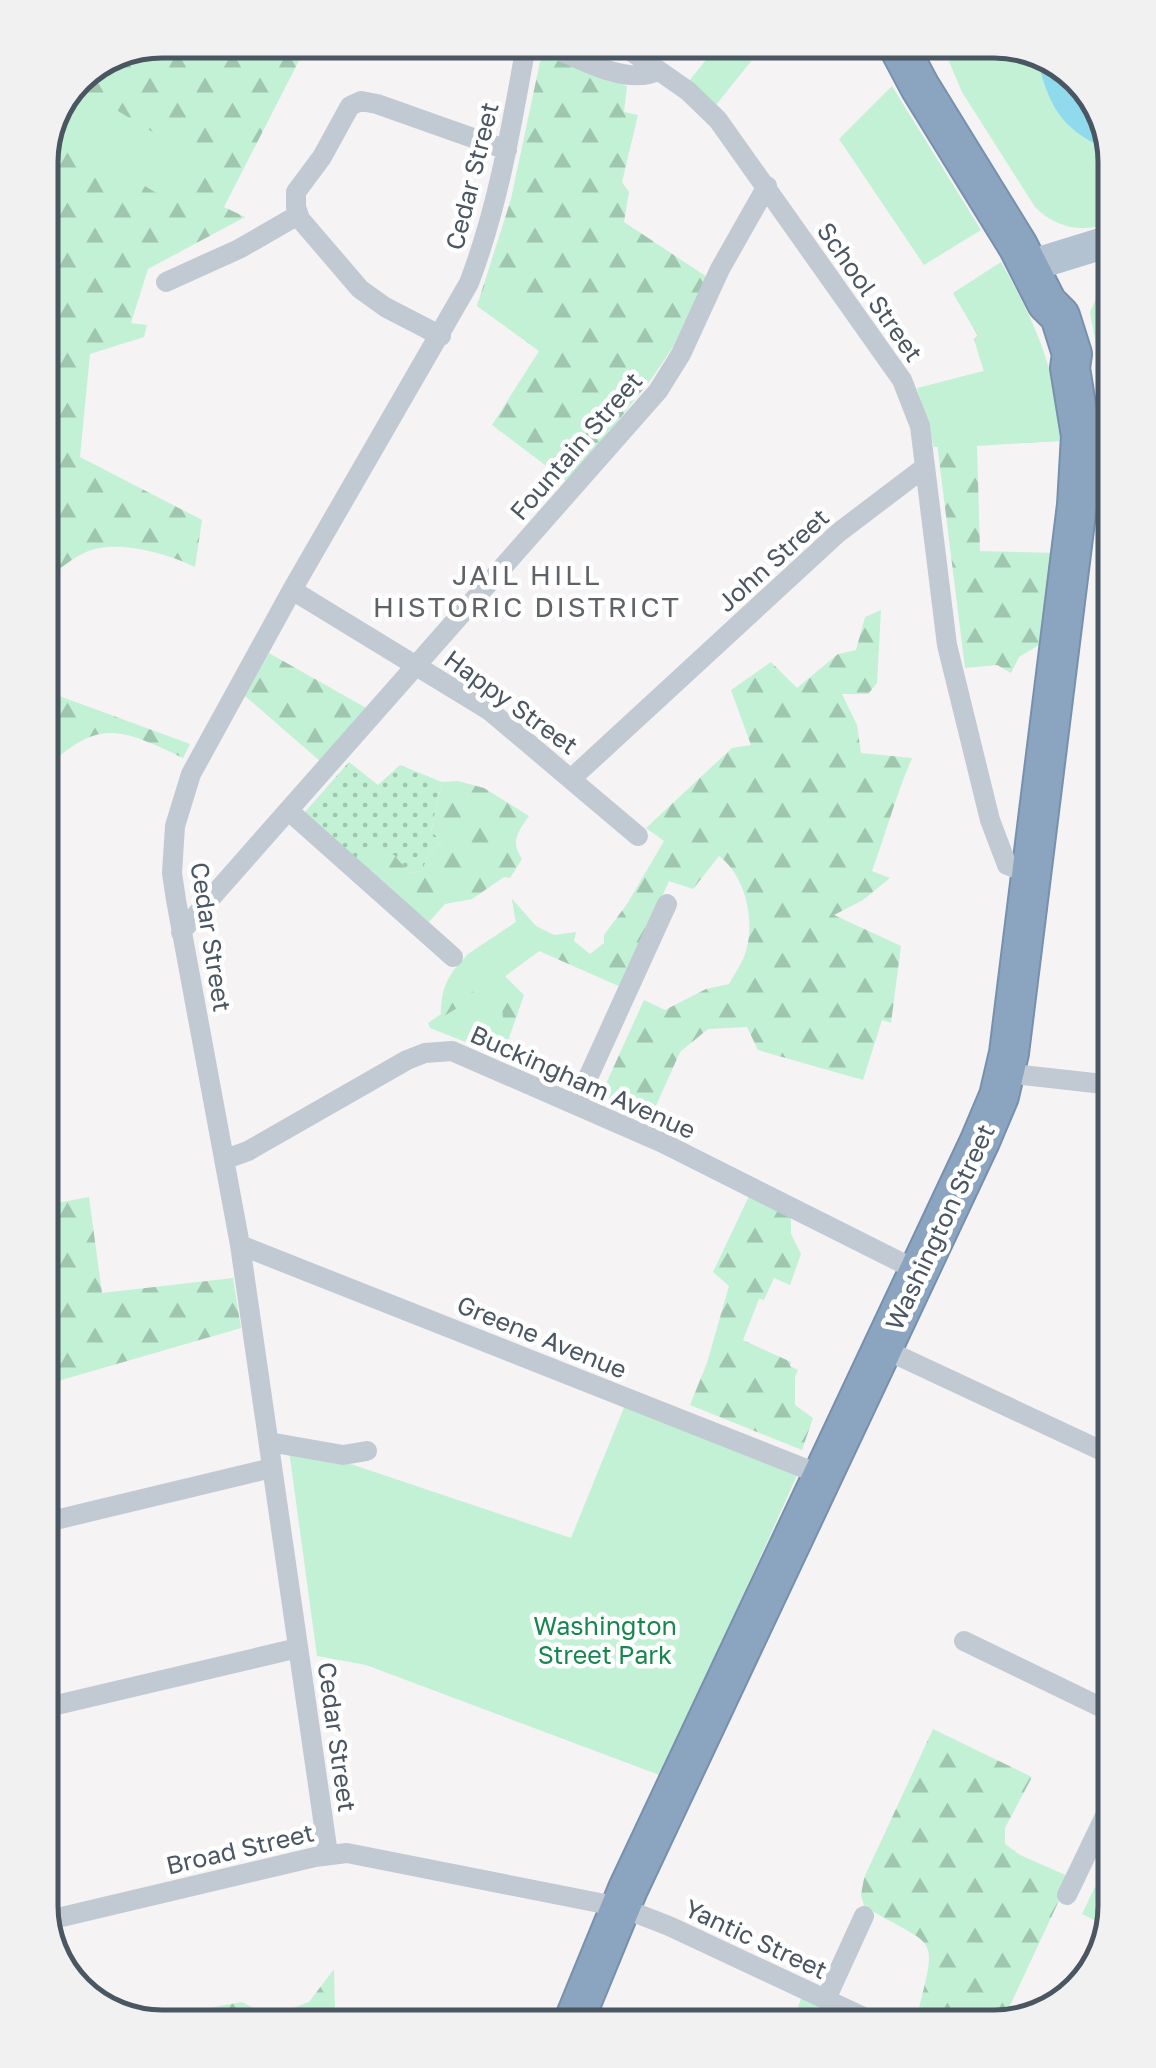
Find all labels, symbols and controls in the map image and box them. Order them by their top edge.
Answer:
street label: Cedar Street [438,99,505,253]
street label: School Street [811,216,930,367]
street label: Fountain Street [503,365,648,526]
street label: John Street [710,501,835,618]
district label: JAIL HILL HISTORIC DISTRICT [373,558,681,623]
street label: Happy Street [438,643,584,760]
street label: Cedar Street [184,860,239,1014]
street label: Buckingham Avenue [466,1018,701,1145]
street label: Washington Street [878,1119,1001,1335]
street label: Greene Avenue [453,1288,632,1385]
park label: Washington Street Park [533,1610,677,1670]
street label: Cedar Street [312,1660,363,1814]
street label: Broad Street [163,1816,317,1881]
street label: Yantic Street [680,1892,832,1985]

